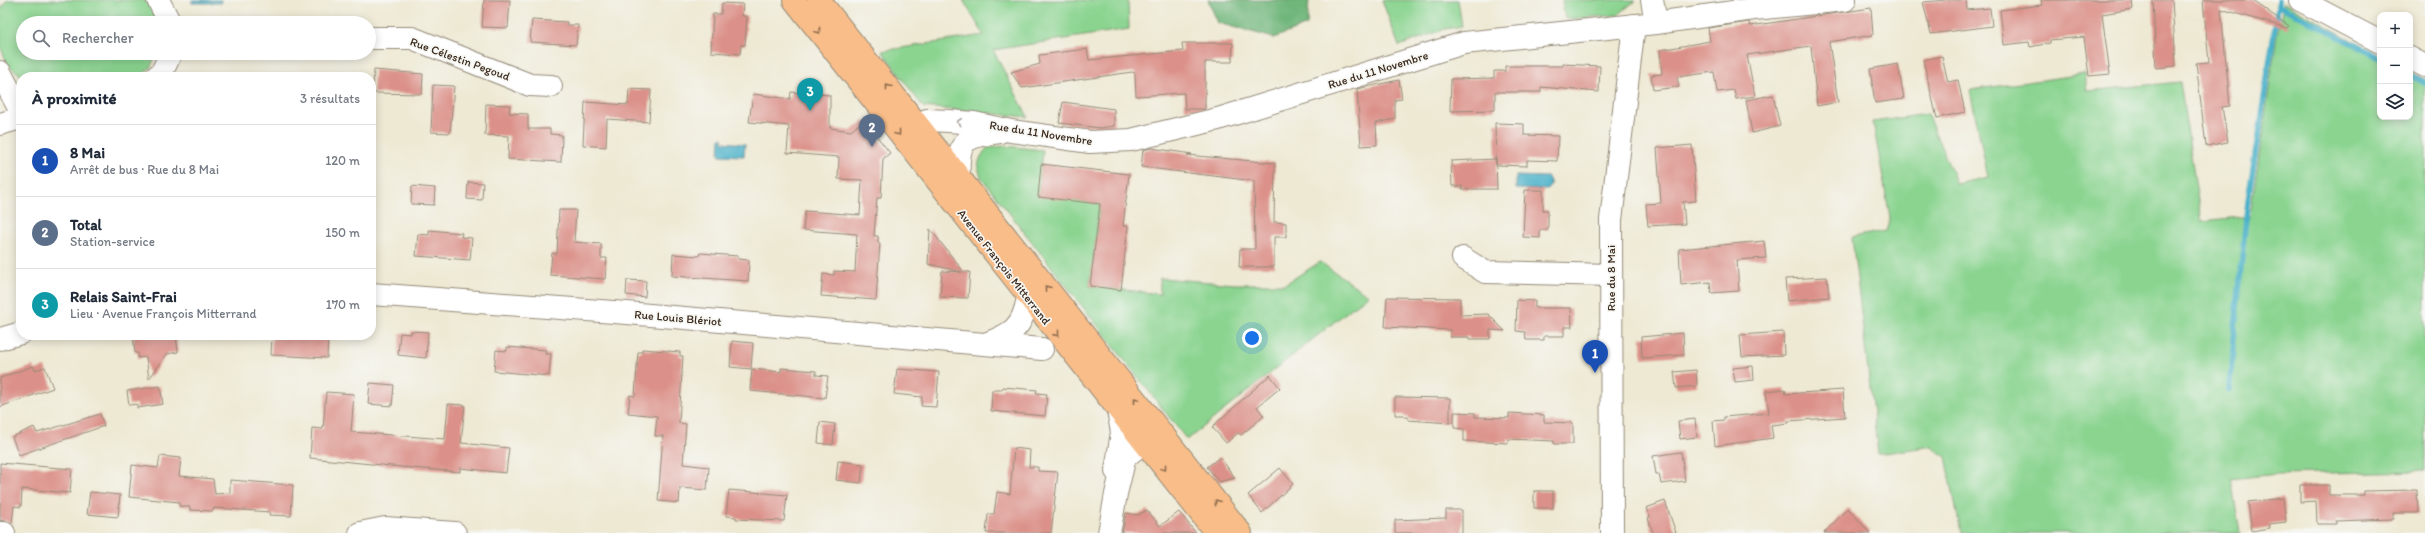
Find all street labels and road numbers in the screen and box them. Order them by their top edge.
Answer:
street label: Rue Célestin Pegoud [408,34,512,84]
street label: Rue du 11 Novembre [1326,48,1430,92]
street label: Rue du 11 Novembre [988,118,1094,148]
street label: Avenue François Mitterrand [955,207,1054,328]
street label: Rue du 8 Mai [1604,245,1618,311]
street label: Rue Louis Blériot [634,307,723,329]

